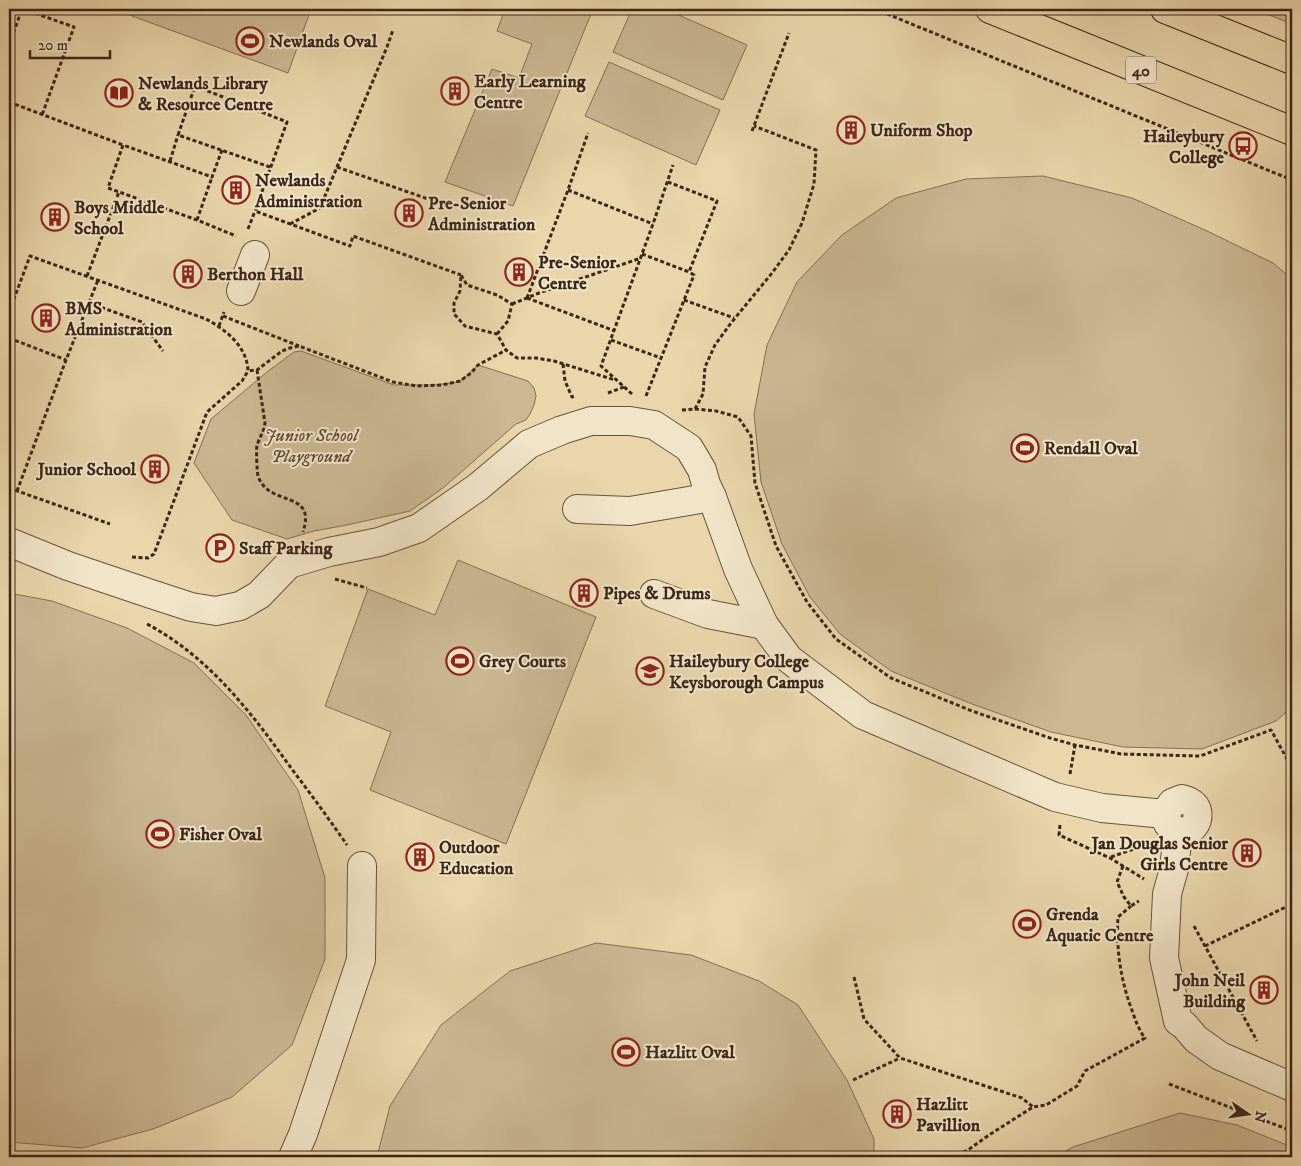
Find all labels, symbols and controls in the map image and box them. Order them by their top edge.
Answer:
sports icon: Newlands Oval [235,26,265,56]
scale bar [30,28,110,60]
place label: Newlands Oval [269,31,378,53]
text: 20 m [38,36,68,55]
road number: 40 [1126,56,1156,84]
place label: Early Learning Centre [474,71,587,114]
place label: Newlands Library & Resource Centre [138,73,273,116]
building icon: Early Learning Centre [440,76,470,106]
library icon: Newlands Library & Resource Centre [104,78,134,108]
building icon: Uniform Shop [836,115,866,145]
place label: Uniform Shop [870,120,973,142]
place label: Haileybury College [1143,126,1225,169]
bus stop icon: Haileybury College [1228,131,1258,161]
place label: Newlands Administration [254,170,363,213]
building icon: Newlands Administration [221,175,251,205]
place label: Pre-Senior Administration [427,193,536,236]
place label: Boys Middle School [74,197,165,240]
building icon: Pre-Senior Administration [394,198,424,228]
building icon: Boys Middle School [40,202,70,232]
place label: Pre-Senior Centre [538,252,617,295]
building icon: Pre-Senior Centre [504,257,534,287]
building icon: Berthon Hall [173,259,203,289]
place label: Berthon Hall [207,264,304,286]
place label: BMS Administration [64,298,173,341]
building icon: BMS Administration [31,303,61,333]
park label: Junior School Playground [264,425,360,468]
sports icon: Rendall Oval [1010,433,1040,463]
place label: Rendall Oval [1044,438,1138,460]
building icon: Junior School [140,454,170,484]
place label: Junior School [36,459,137,481]
parking icon: Staff Parking [205,533,235,563]
place label: Staff Parking [239,538,333,560]
building icon: Pipes & Drums [569,578,599,608]
place label: Pipes & Drums [603,583,711,605]
sports icon: Grey Courts [445,646,475,676]
place label: Grey Courts [479,651,566,673]
place label: Haileybury College Keysborough Campus [669,651,824,694]
school or university icon: Haileybury College Keysborough Campus [635,656,665,686]
sports icon: Fisher Oval [145,819,175,849]
place label: Fisher Oval [179,824,262,846]
place label: Jan Douglas Senior Girls Centre [1089,833,1229,876]
place label: Outdoor Education [439,837,514,880]
building icon: Jan Douglas Senior Girls Centre [1232,838,1262,868]
building icon: Outdoor Education [405,842,435,872]
place label: Grenda Aquatic Centre [1045,904,1154,947]
sports icon: Grenda Aquatic Centre [1012,909,1042,939]
place label: John Neil Building [1173,970,1246,1013]
building icon: John Neil Building [1249,975,1279,1005]
sports icon: Hazlitt Oval [611,1037,641,1067]
place label: Hazlitt Oval [645,1042,735,1064]
north arrow [1224,1088,1274,1138]
place label: Hazlitt Pavillion [916,1094,981,1137]
building icon: Hazlitt Pavillion [882,1099,912,1129]
text: N [1250,1109,1270,1125]

